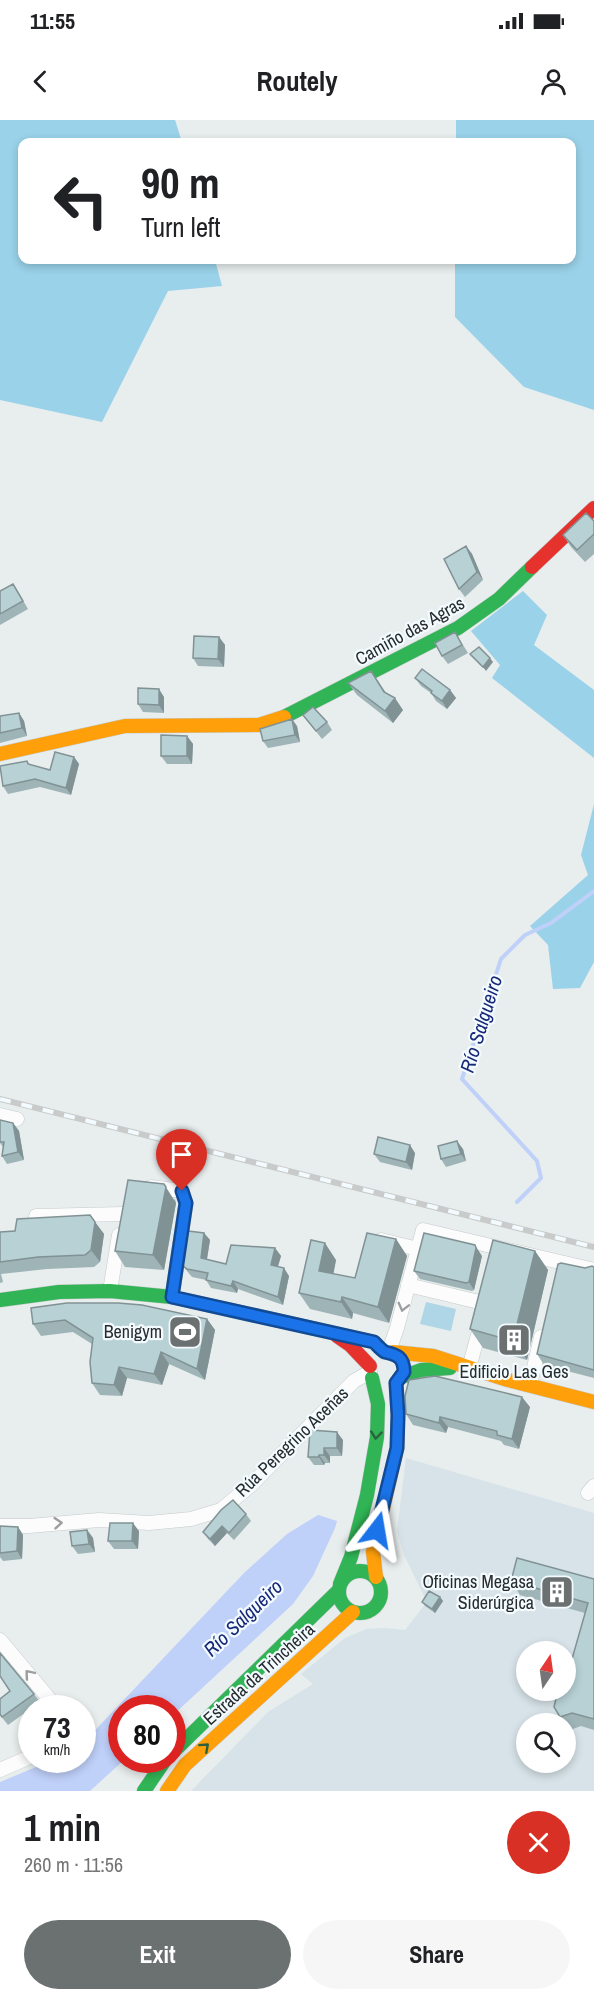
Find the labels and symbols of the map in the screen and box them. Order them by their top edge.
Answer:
street label: Camiño das Agras [351,590,469,671]
water label: Río Salgueiro [453,972,508,1076]
pin [156,1129,207,1191]
one-way arrow [398,1301,410,1311]
sports icon: Benigym [167,1314,203,1350]
place label: Benigym [104,1319,162,1344]
building icon: Edificio Las Ges [496,1322,532,1358]
place label: Edificio Las Ges [459,1359,569,1384]
street label: Rúa Peregrino Aceñas [230,1381,354,1502]
one-way arrow [370,1431,383,1440]
position arrow [345,1498,409,1562]
one-way arrow [54,1517,63,1530]
place label: Oficinas Megasa Siderúrgica [422,1569,534,1615]
water label: Río Salgueiro [197,1573,288,1662]
building icon: Oficinas Megasa Siderúrgica [539,1574,575,1610]
street label: Estrada da Trincheira [198,1617,320,1730]
north arrow [516,1641,576,1701]
one-way arrow [25,1670,36,1681]
speed limit sign: 80 [108,1695,186,1773]
one-way arrow [199,1743,209,1754]

